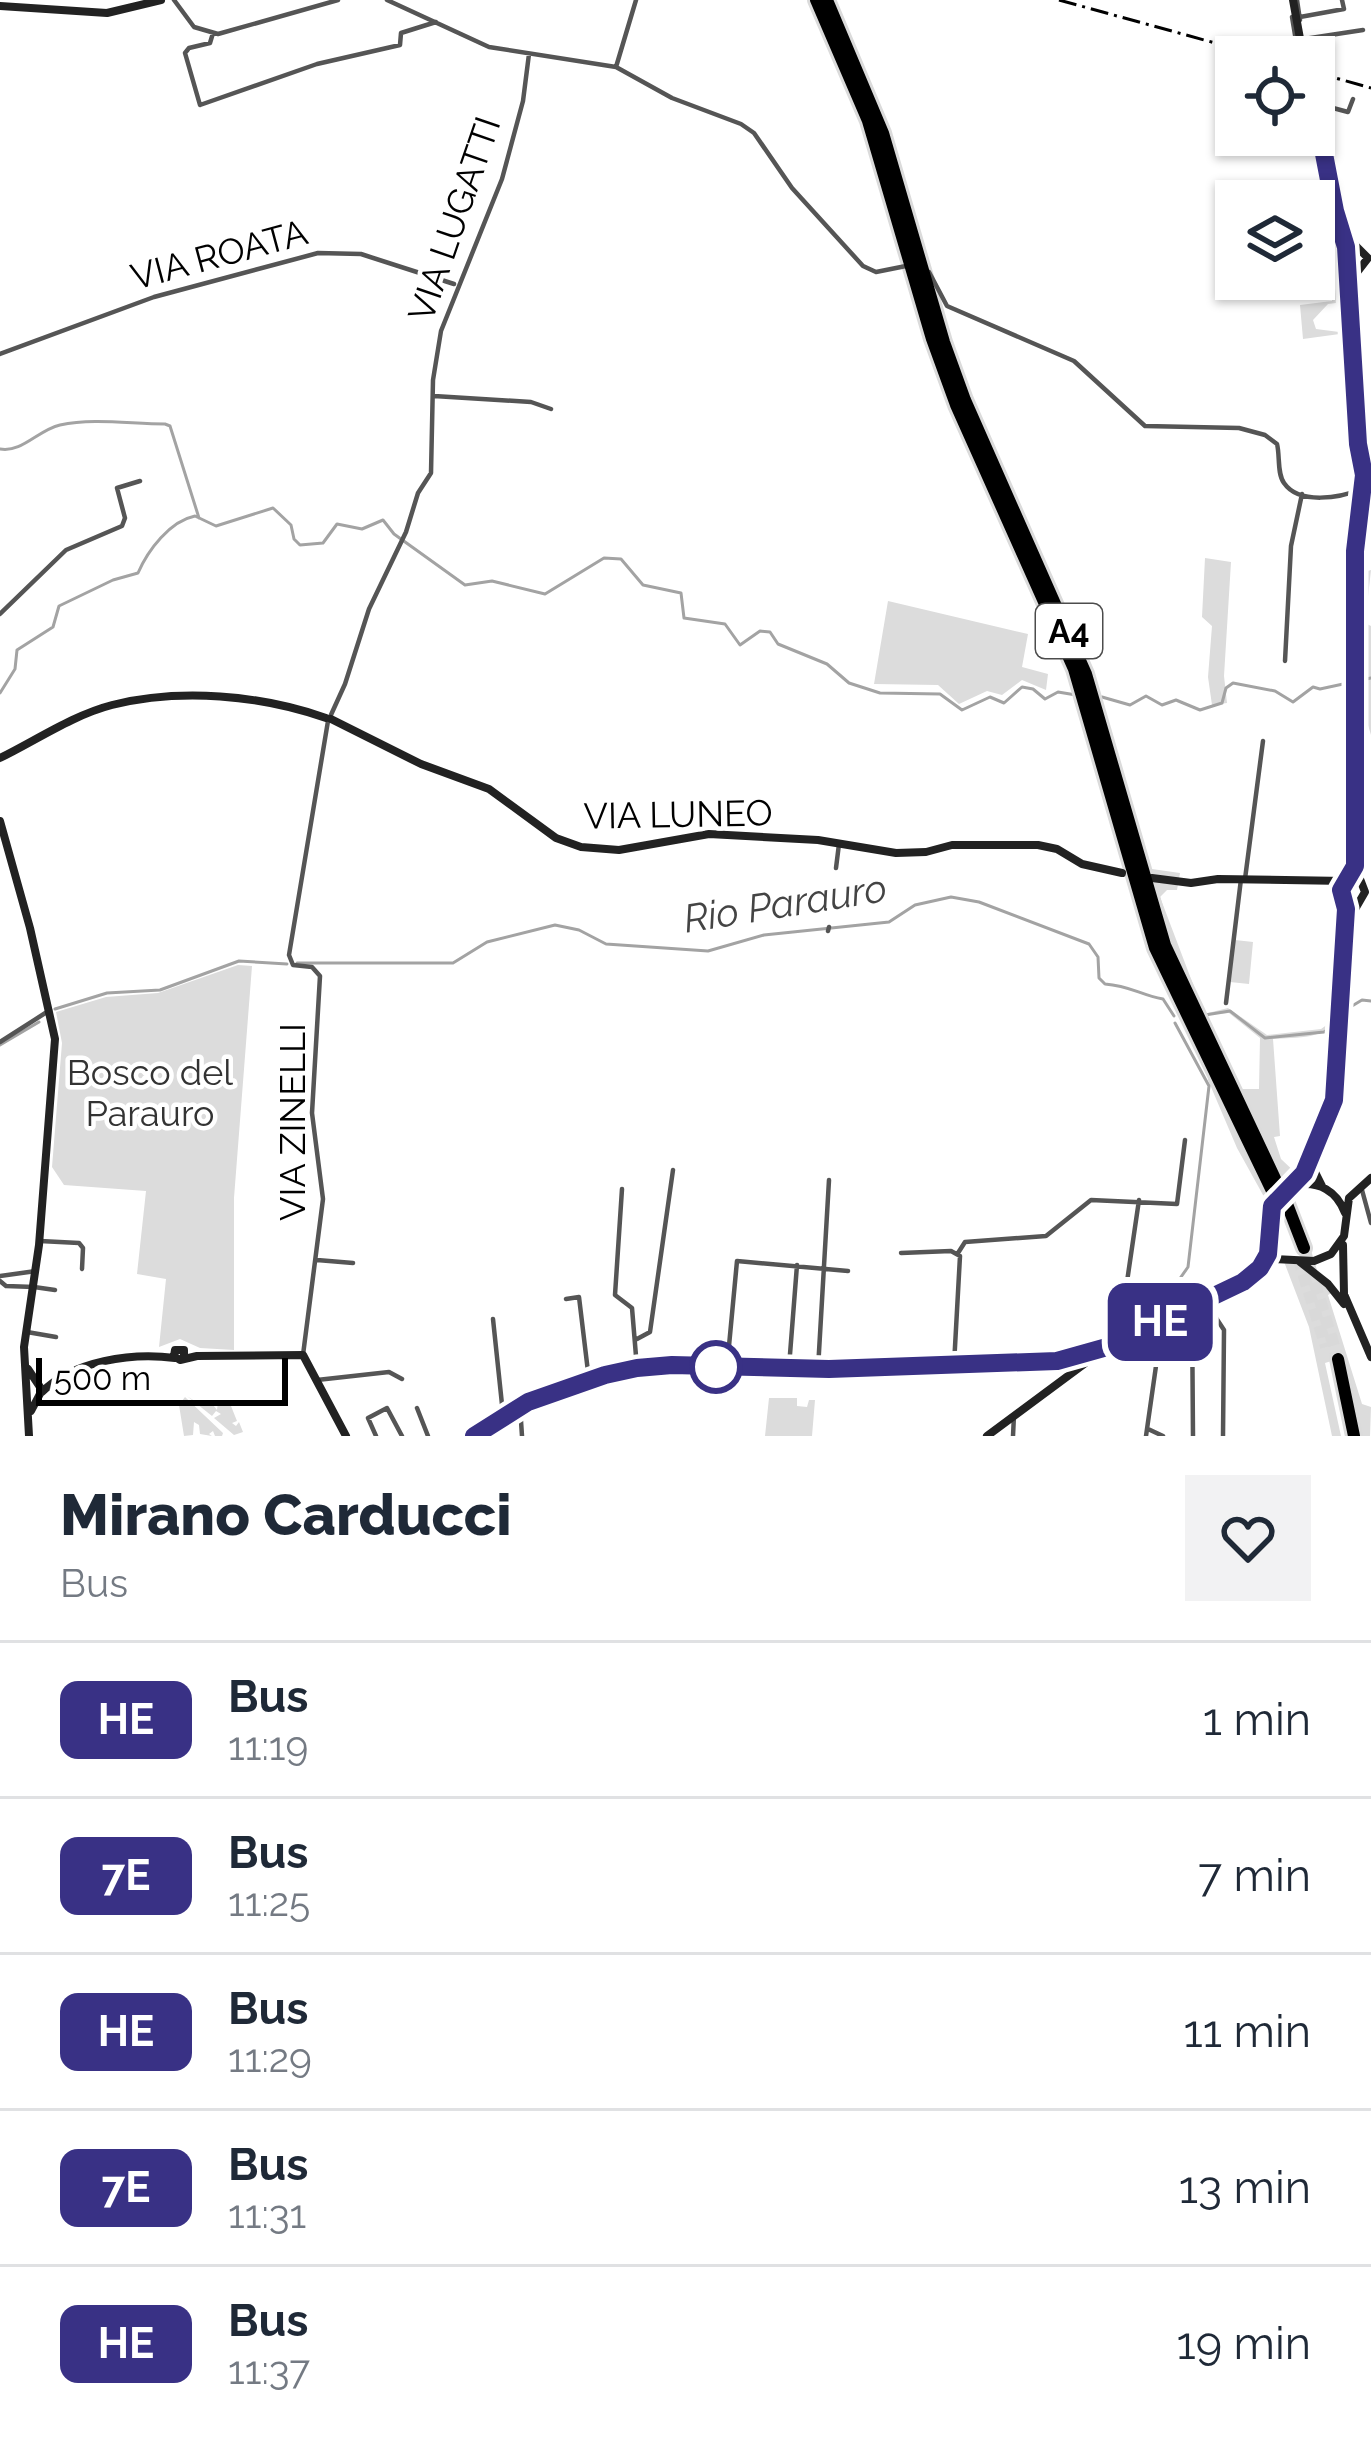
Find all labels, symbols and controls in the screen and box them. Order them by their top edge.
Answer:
map controls [1215,36,1335,300]
button: locate [1215,36,1335,156]
street label: VIA LUGATTI [399,111,509,327]
button: layers [1215,180,1335,300]
street label: VIA ROATA [126,210,312,298]
road number: A4 [1036,604,1102,658]
street label: VIA LUNEO [583,791,773,837]
water label: Rio Parauro [680,864,890,942]
street label: VIA ZINELLI [271,1023,313,1221]
park label: Bosco del Parauro [67,1051,233,1134]
line badge: HE [1106,1283,1214,1361]
text: HE [1132,1297,1188,1346]
unlabelled marker [691,1342,741,1392]
scale bar [36,1352,288,1405]
text: 500 m [54,1359,151,1398]
button: heart [1185,1475,1311,1601]
text: Mirano Carducci [60,1481,512,1548]
text: Bus [60,1560,128,1606]
text: Bus [228,1670,309,1723]
text: 1 min [1203,1693,1311,1746]
text: HE [98,1695,154,1744]
text: 11:19 [228,1723,308,1769]
text: Bus [228,1826,309,1879]
text: 7 min [1198,1849,1311,1902]
text: 7E [102,1851,150,1900]
text: 11:25 [228,1879,310,1925]
text: Bus [228,1982,309,2035]
text: 11 min [1184,2005,1311,2058]
text: HE [98,2007,154,2056]
text: 11:29 [228,2035,312,2081]
text: Bus [228,2138,309,2191]
text: 13 min [1179,2161,1311,2214]
text: 7E [102,2163,150,2212]
text: 11:31 [228,2191,306,2237]
text: Bus [228,2294,309,2347]
text: 19 min [1176,2317,1311,2370]
text: HE [98,2319,154,2368]
text: 11:37 [228,2347,310,2393]

